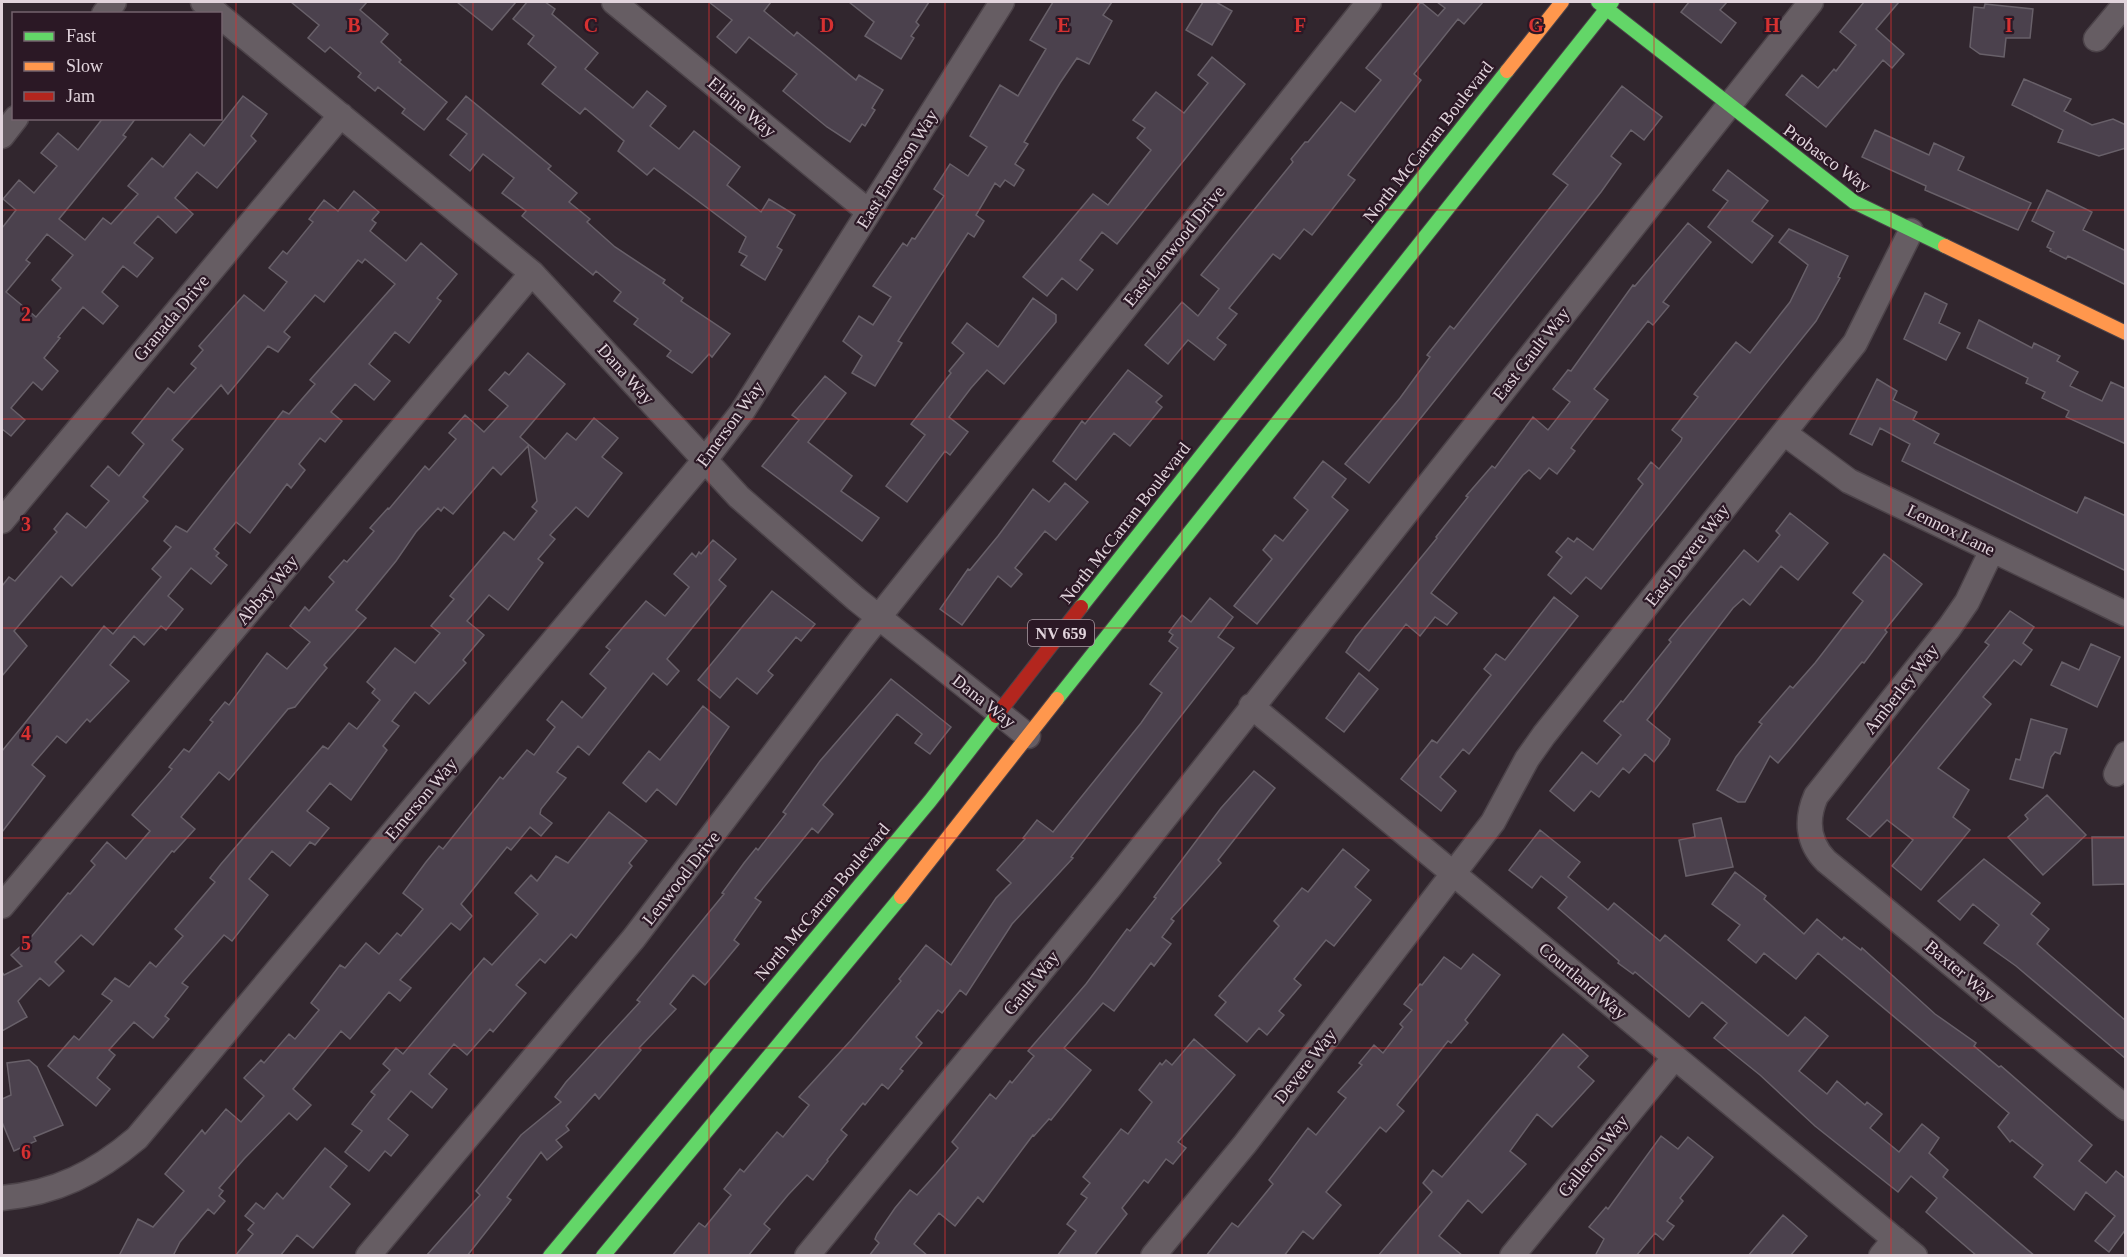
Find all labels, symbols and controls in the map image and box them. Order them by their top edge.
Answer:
legend [12,12,222,120]
text: B [347,14,361,36]
text: C [584,14,598,36]
text: D [820,14,834,36]
text: E [1057,14,1071,36]
text: F [1294,14,1306,36]
text: G [1528,14,1544,36]
text: H [1764,14,1780,36]
text: I [2005,14,2013,36]
text: Fast [66,26,96,46]
text: Slow [66,56,103,76]
street label: North McCarran Boulevard [1359,57,1497,227]
street label: Elaine Way [704,73,780,141]
text: Jam [66,86,95,106]
street label: East Emerson Way [852,106,942,232]
street label: Probasco Way [1780,120,1874,196]
street label: East Lenwood Drive [1119,182,1229,310]
street label: Granada Drive [129,271,213,365]
text: 2 [21,303,31,325]
street label: East Gault Way [1489,304,1573,404]
street label: Dana Way [594,340,658,408]
street label: Emerson Way [692,377,768,471]
street label: North McCarran Boulevard [1056,438,1194,608]
street label: East Devere Way [1641,500,1733,610]
street label: Lennox Lane [1904,500,1998,560]
text: 3 [21,513,31,535]
street label: Abbay Way [232,551,302,629]
road number: NV 659 [1028,620,1094,646]
street label: Amberley Way [1860,640,1942,738]
street label: Dana Way [948,670,1020,732]
text: 4 [21,722,31,744]
street label: Emerson Way [381,754,461,844]
street label: North McCarran Boulevard [750,819,894,985]
street label: Lenwood Drive [638,827,724,929]
text: 5 [21,932,31,954]
street label: Baxter Way [1921,936,1999,1006]
street label: Courtland Way [1535,938,1631,1024]
street label: Gault Way [999,947,1063,1019]
street label: Devere Way [1270,1025,1340,1107]
street label: Galleron Way [1554,1111,1632,1201]
text: 6 [21,1141,31,1163]

